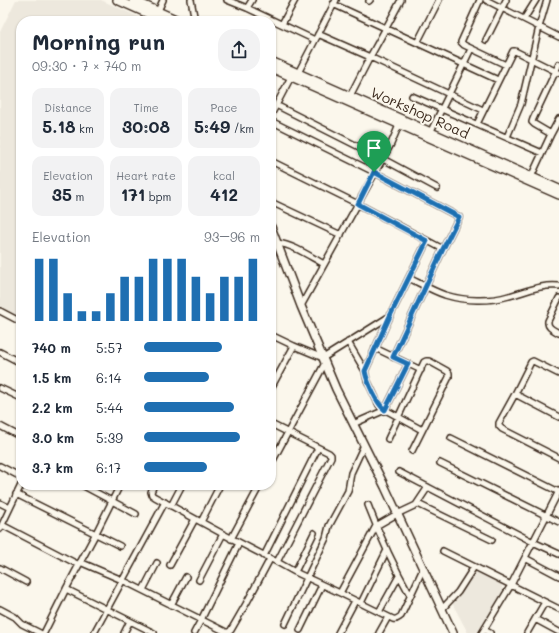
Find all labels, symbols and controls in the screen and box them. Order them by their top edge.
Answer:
text: Morning run [32,27,165,56]
button: share [218,29,260,71]
text: 09:30 · 7 × 740 m [32,57,141,74]
street label: Workshop Road [368,82,473,143]
text: Distance [44,100,92,115]
text: Time [133,100,159,115]
text: Pace [211,100,237,115]
text: 5.18 [42,115,76,137]
text: 30:08 [122,115,170,137]
text: 5:49 [194,115,230,137]
text: km [76,121,94,136]
text: /km [230,121,254,136]
pin [357,131,391,172]
icon: arrive [363,137,385,159]
text: Elevation [43,168,93,183]
text: Heart rate [116,168,176,183]
text: kcal [213,168,235,183]
text: 35 [52,183,72,205]
text: 171 [121,183,145,205]
text: 412 [210,183,238,205]
text: m [72,189,84,204]
text: bpm [145,189,171,204]
text: Elevation [32,228,90,245]
text: 93–96 m [204,228,260,245]
text: 740 m [32,339,71,356]
text: 5:57 [96,339,122,356]
text: 1.5 km [32,369,71,386]
text: 6:14 [96,369,121,386]
text: 2.2 km [32,399,73,416]
text: 5:44 [96,399,123,416]
text: 3.0 km [32,429,74,446]
text: 5:39 [96,429,123,446]
text: 3.7 km [32,459,73,476]
text: 6:17 [96,459,121,476]

